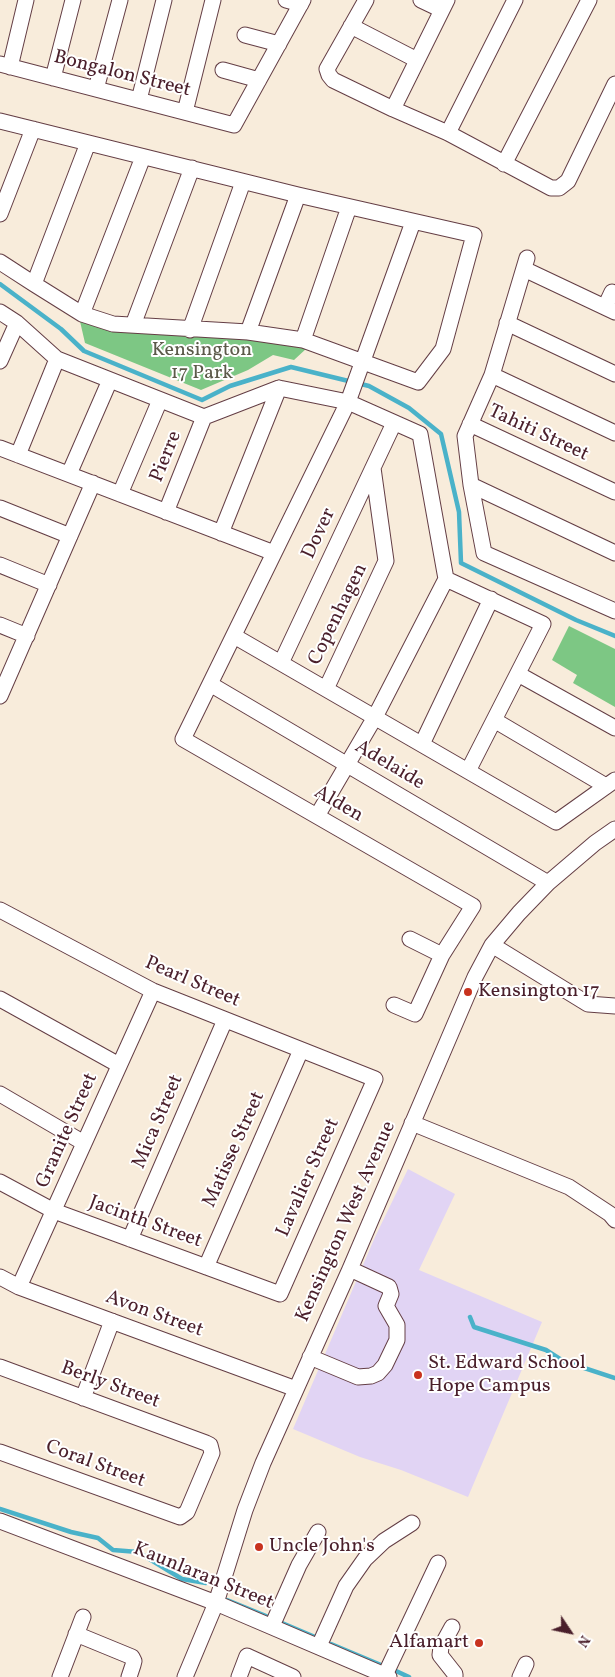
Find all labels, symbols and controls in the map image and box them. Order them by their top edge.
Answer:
street label: Bongalon Street [51,46,193,104]
park label: Kensington 17 Park [152,339,252,386]
street label: Tahiti Street [484,400,592,468]
street label: Pierre [146,428,188,486]
street label: Dover [298,505,342,563]
street label: Copenhagen [304,560,374,670]
street label: Adelaide [350,736,428,796]
street label: Alden [309,781,367,829]
street label: Pearl Street [141,952,243,1014]
place label: Kensington 17 [478,980,600,1004]
marker: Kensington 17 [462,986,474,998]
street label: Granite Street [32,1070,104,1192]
street label: Mica Street [128,1071,190,1173]
street label: Matisse Street [199,1088,271,1212]
street label: Lavalier Street [272,1115,346,1241]
street label: Kensington West Avenue [292,1118,402,1326]
street label: Jacinth Street [85,1191,205,1255]
street label: Avon Street [102,1286,206,1344]
place label: St. Edward School Hope Campus [428,1352,586,1399]
street label: Berly Street [57,1357,163,1415]
marker: St. Edward School Hope Campus [412,1369,424,1381]
street label: Coral Street [42,1436,148,1494]
place label: Uncle John's [269,1535,375,1559]
street label: Kaunlaran Street [129,1538,277,1616]
marker: Uncle John's [253,1541,265,1553]
north arrow [545,1607,595,1657]
place label: Alfamart [389,1631,469,1655]
text: N [572,1631,594,1650]
marker: Alfamart [473,1637,485,1649]

